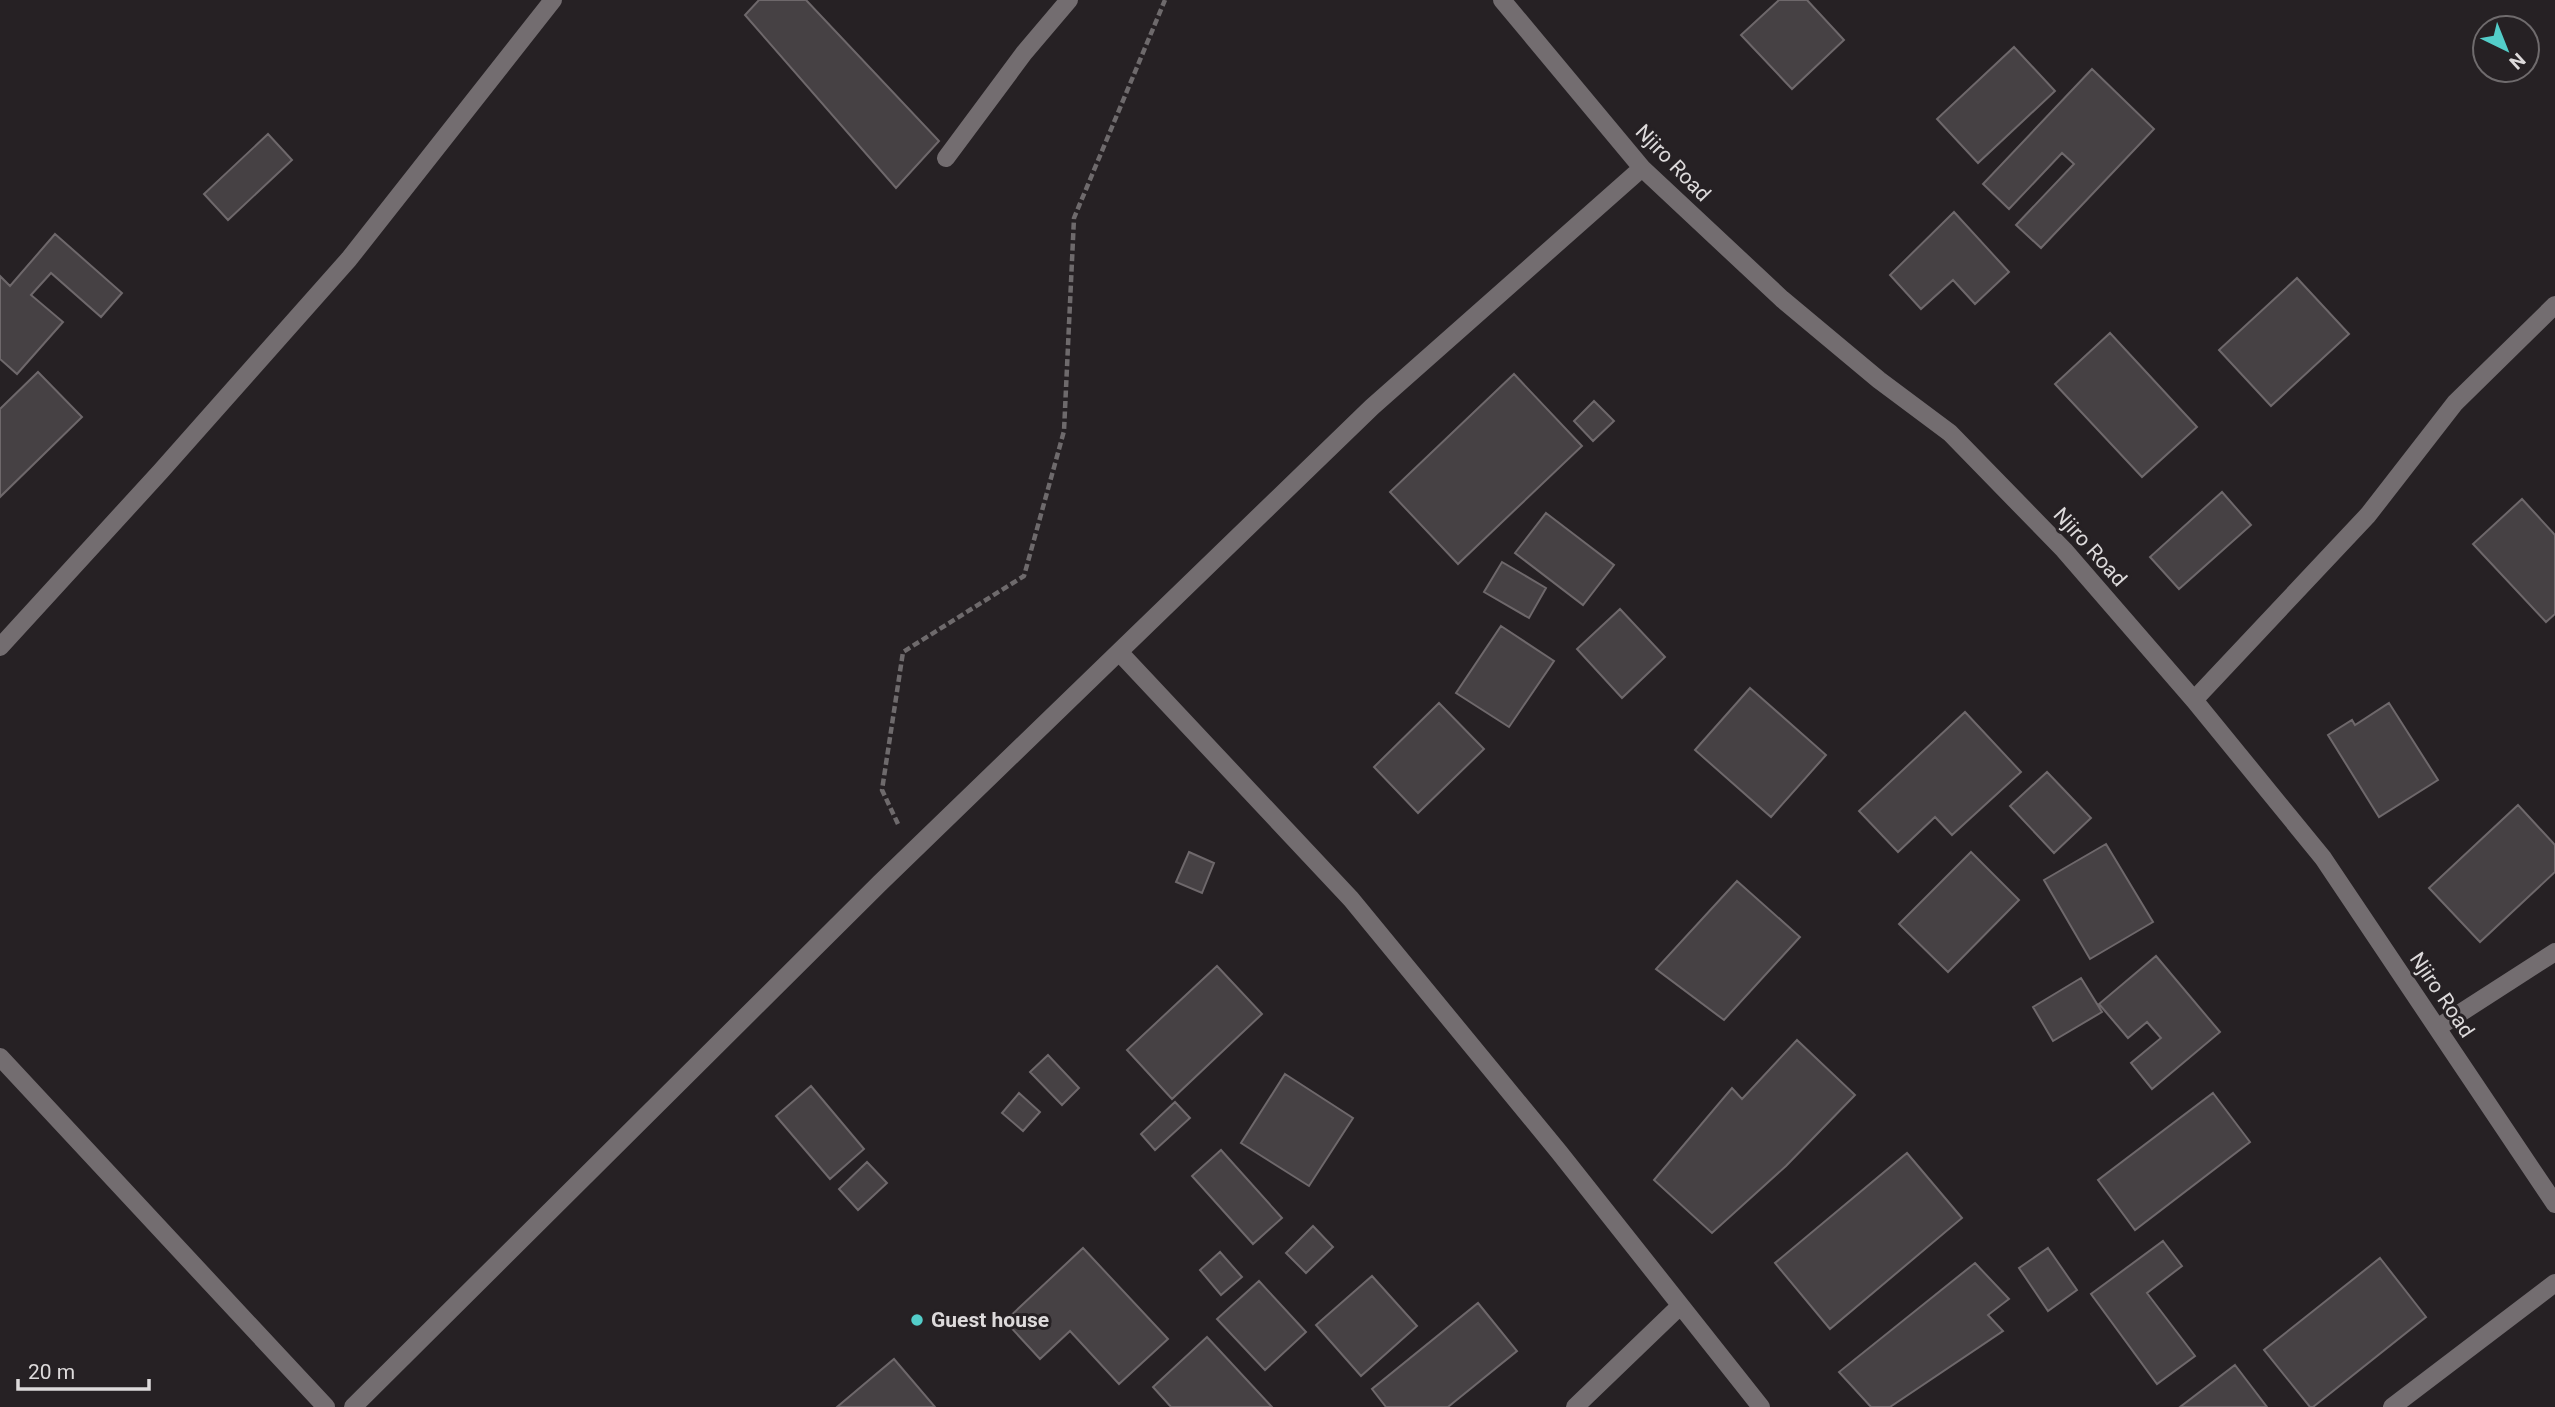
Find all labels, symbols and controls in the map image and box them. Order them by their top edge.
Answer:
north arrow [2471,14,2541,84]
text: N [2505,48,2530,74]
street label: Njiro Road [1631,120,1715,206]
street label: Njiro Road [2048,503,2132,591]
street label: Njiro Road [2405,948,2479,1042]
place label: Guest house [931,1308,1049,1332]
marker: Guest house [909,1312,925,1328]
scale bar [18,1348,149,1392]
text: 20 m [28,1360,75,1384]

